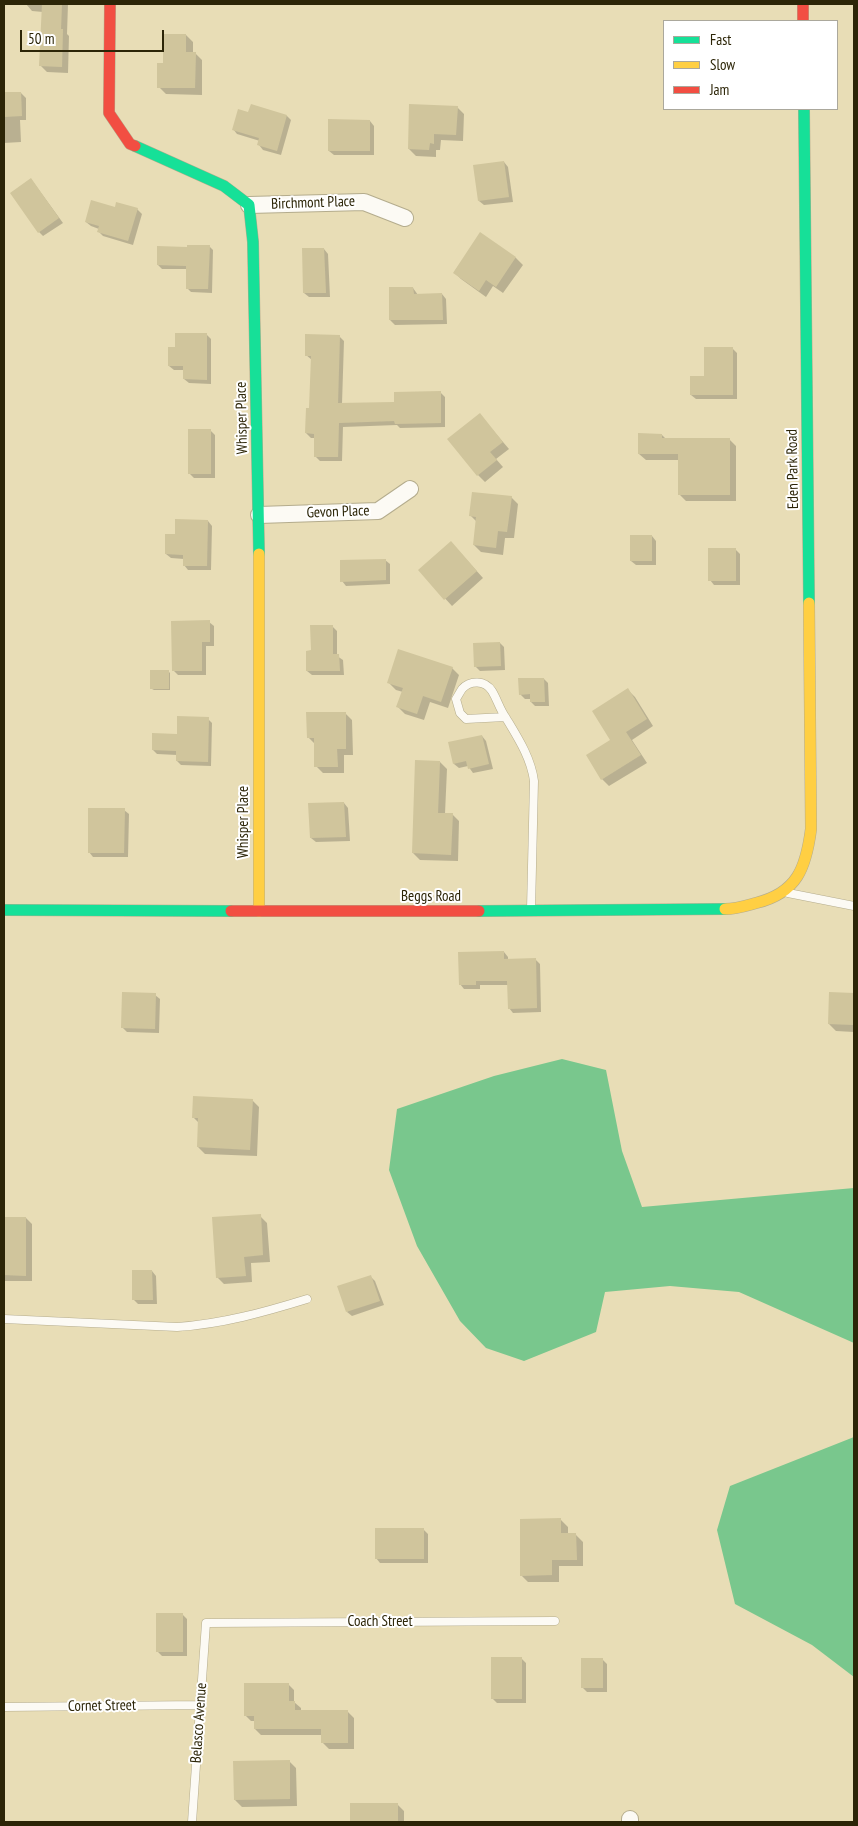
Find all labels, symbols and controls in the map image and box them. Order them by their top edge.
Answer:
scale bar [22,20,166,52]
legend [663,20,838,110]
text: 50 m [28,29,54,48]
text: Fast [710,30,731,49]
text: Slow [710,55,735,74]
text: Jam [710,80,729,99]
street label: Birchmont Place [271,193,355,213]
street label: Whisper Place [232,382,252,454]
street label: Eden Park Road [783,429,803,509]
street label: Gevon Place [306,502,370,522]
street label: Whisper Place [235,786,253,858]
street label: Beggs Road [401,888,461,906]
street label: Coach Street [347,1613,413,1631]
street label: Belasco Avenue [187,1682,211,1764]
street label: Cornet Street [68,1696,136,1716]

